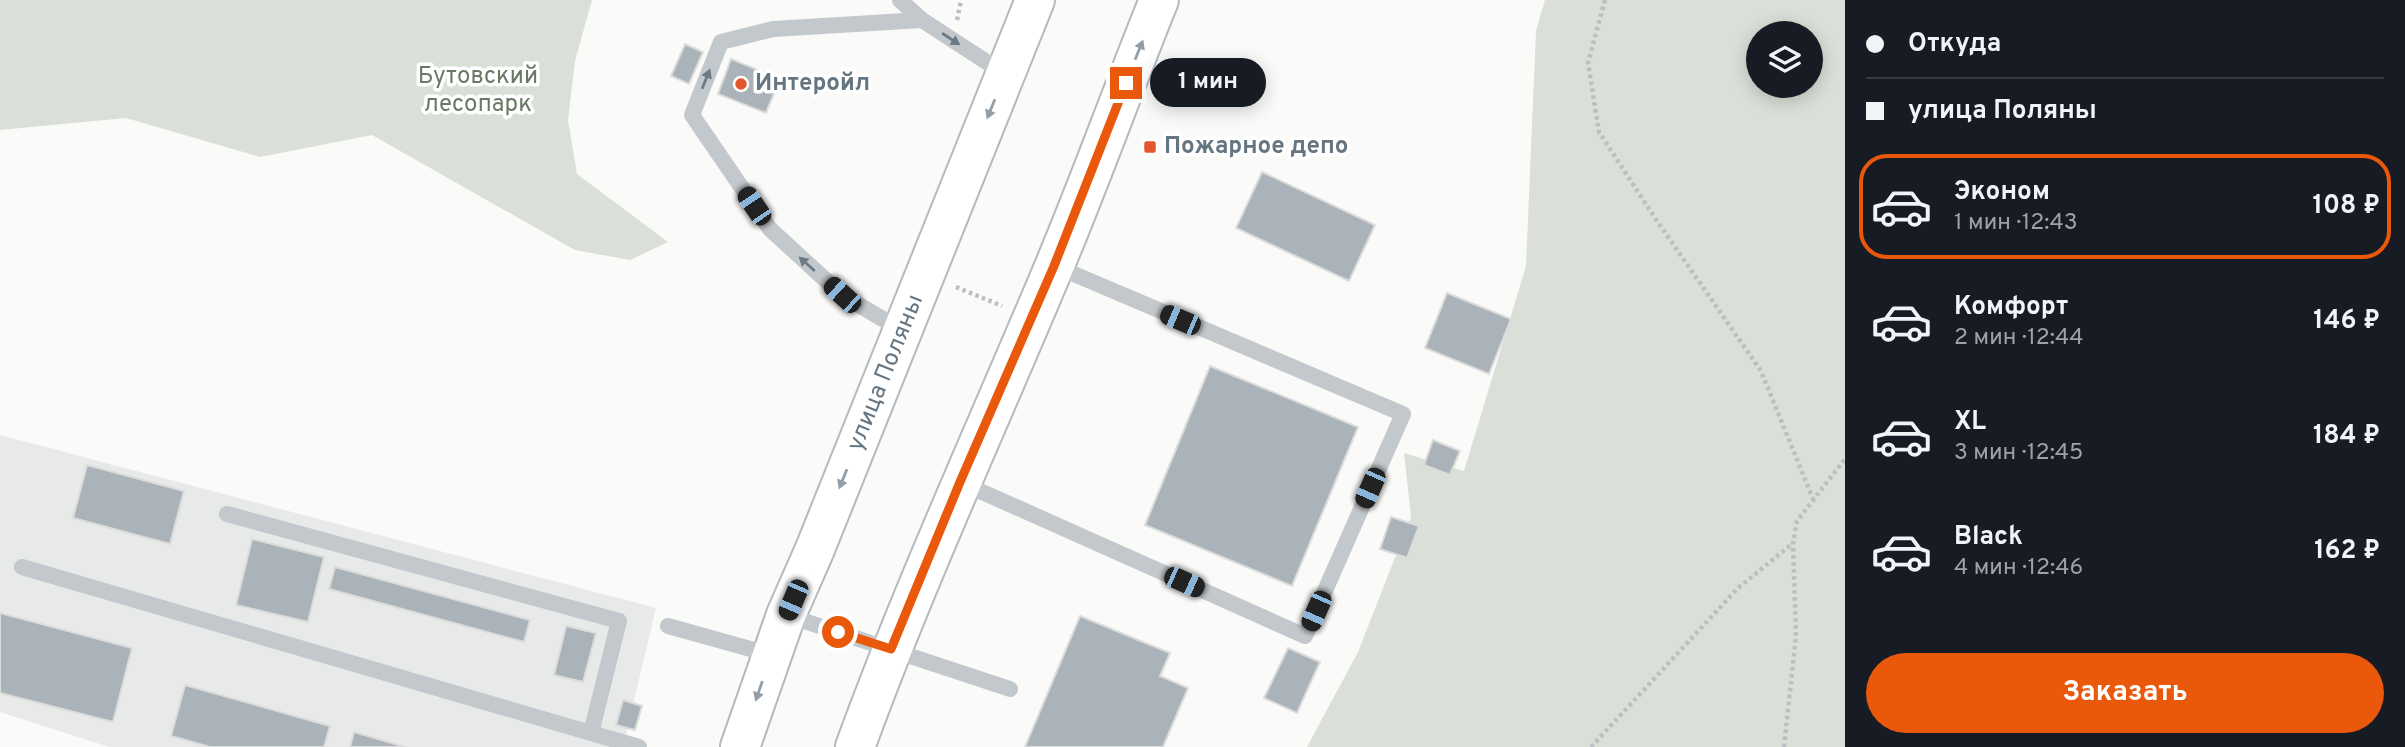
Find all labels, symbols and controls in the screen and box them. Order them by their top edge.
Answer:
map controls [1746,21,1823,98]
button: layers [1746,21,1823,98]
text: Откуда [1908,28,2001,61]
one-way arrow [942,32,960,46]
one-way arrow [1133,39,1144,60]
callout: 1 мин [1150,58,1266,108]
park label: Бутовский лесопарк [418,62,538,120]
route end [1110,67,1142,99]
text: 1 мин [1178,68,1238,97]
one-way arrow [701,69,712,90]
place label: Интеройл [755,69,870,99]
marker: Интеройл [733,76,749,92]
text: улица Поляны [1908,95,2097,128]
one-way arrow [986,98,997,119]
place label: Пожарное депо [1164,132,1348,162]
marker: Пожарное депо [1142,139,1158,155]
icon: car [1870,175,1933,238]
text: Эконом [1954,176,2050,209]
car [734,183,775,229]
text: 108 ₽ [2313,190,2380,223]
text: 1 мин · 12:43 [1954,209,2078,238]
one-way arrow [799,256,816,272]
car [820,273,865,317]
street label: улица Поляны [841,290,931,456]
icon: car [1870,290,1933,353]
text: Комфорт [1954,291,2068,324]
car [1157,302,1204,338]
text: 146 ₽ [2313,305,2380,338]
text: 2 мин · 12:44 [1954,324,2084,353]
icon: car [1870,405,1933,468]
text: XL [1954,406,1986,439]
text: 184 ₽ [2313,420,2380,453]
text: 3 мин · 12:45 [1954,439,2083,468]
car [1352,465,1389,511]
one-way arrow [838,469,849,490]
icon: car [1870,520,1933,583]
text: Black [1954,521,2023,554]
text: 162 ₽ [2314,535,2380,568]
text: 4 мин · 12:46 [1954,554,2083,583]
car [1161,564,1208,600]
car [776,577,811,623]
car [1298,588,1335,634]
route start [822,616,854,648]
button: Заказать [1866,653,2384,733]
one-way arrow [754,680,765,701]

